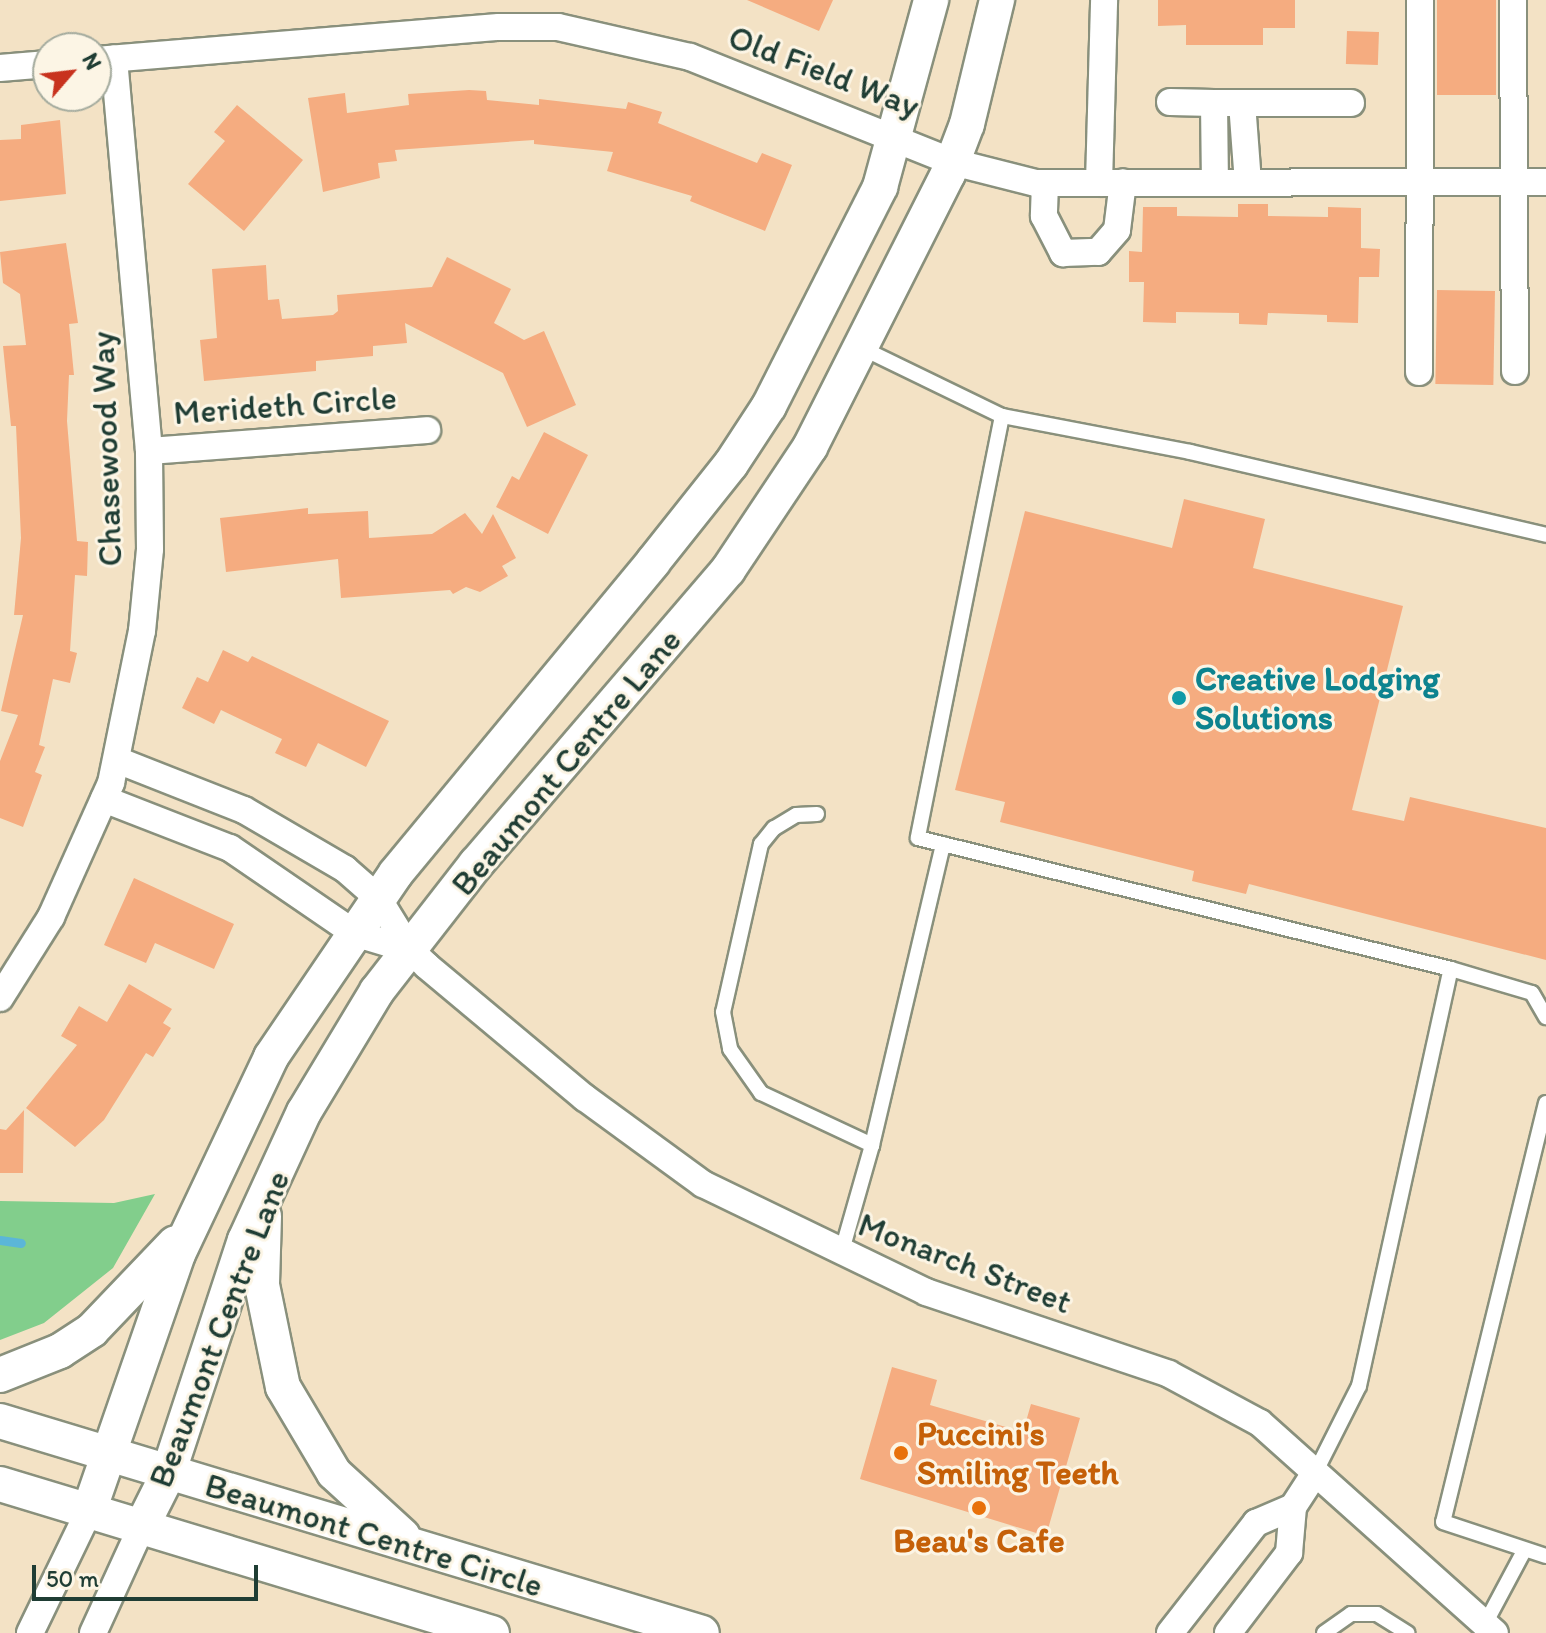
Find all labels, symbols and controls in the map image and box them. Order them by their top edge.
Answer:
street label: Old Field Way [724,16,924,126]
north arrow [32,32,112,112]
text: N [76,49,107,74]
street label: Chasewood Way [82,331,130,567]
street label: Merideth Circle [172,377,398,433]
street label: Beaumont Centre Lane [442,620,690,904]
place label: Creative Lodging Solutions [1195,658,1440,738]
marker: Creative Lodging Solutions [1170,689,1188,707]
street label: Beaumont Centre Lane [140,1165,298,1493]
street label: Monarch Street [853,1204,1077,1322]
place label: Puccini's Smiling Teeth [917,1413,1114,1492]
marker: Puccini's Smiling Teeth [892,1444,910,1462]
street label: Beaumont Centre Circle [200,1464,548,1606]
marker: Beau's Cafe [970,1499,988,1517]
place label: Beau's Cafe [893,1521,1065,1561]
scale bar [36,1549,262,1599]
text: 50 m [46,1564,99,1593]

